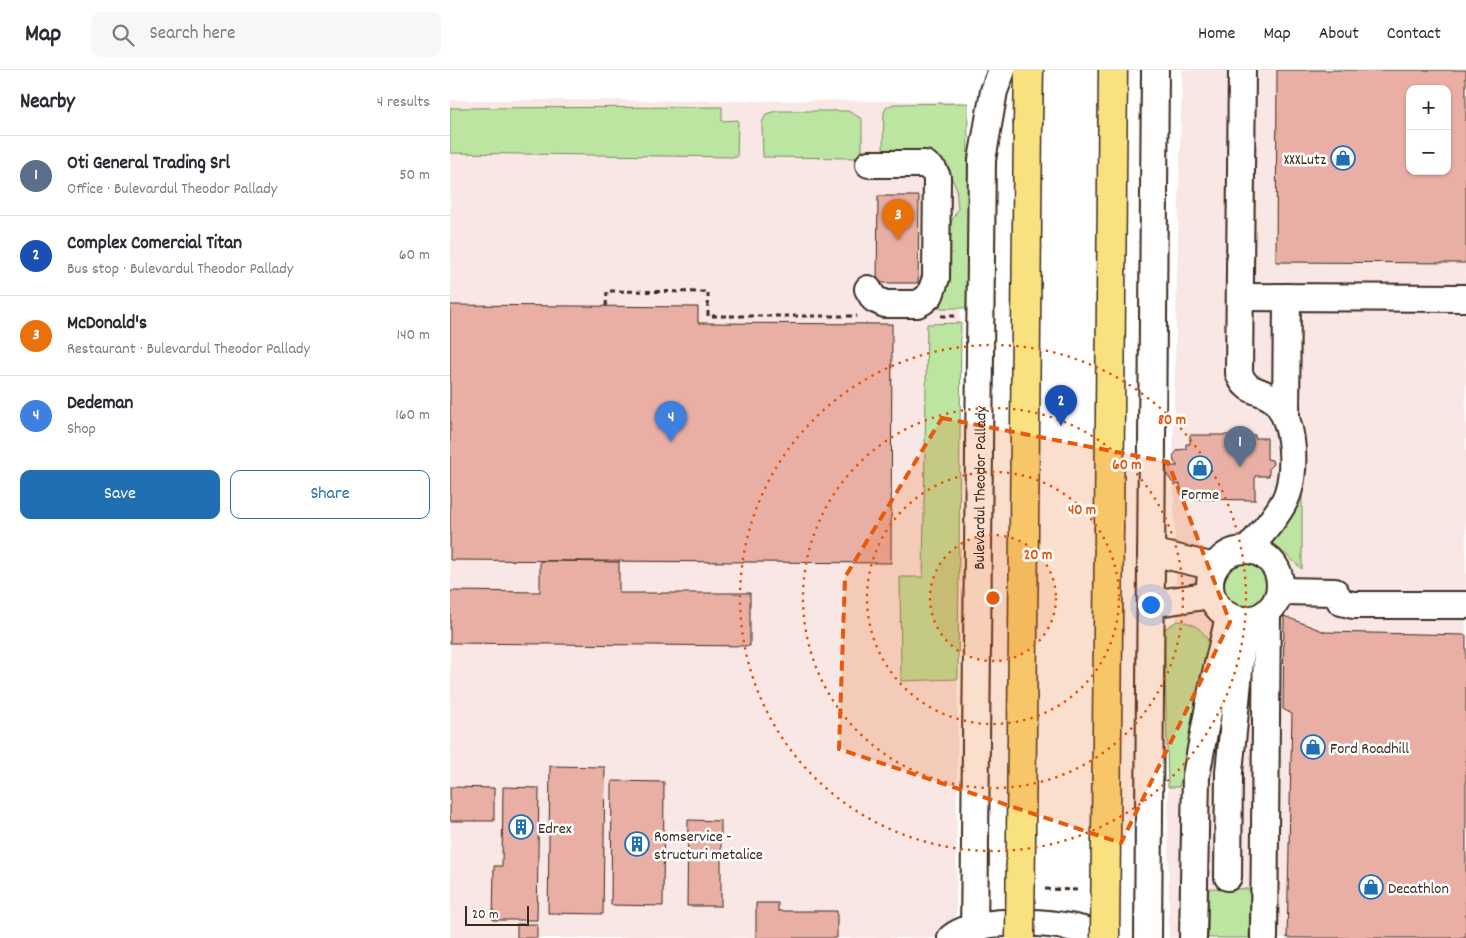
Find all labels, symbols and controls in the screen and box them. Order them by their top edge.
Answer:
search box [91,12,441,57]
text: Map [25,18,61,52]
icon: search [109,21,137,49]
text: Search here [149,21,235,48]
text: Home [1198,22,1235,47]
text: Map [1263,22,1291,47]
text: About [1319,22,1359,47]
text: Contact [1387,22,1441,47]
map controls [1406,85,1451,175]
button: + [1406,85,1451,130]
text: Nearby [20,88,75,118]
text: 4 results [377,91,430,114]
button: − [1406,130,1451,175]
shop icon: XXXLutz [1330,145,1356,171]
place label: XXXLutz [1284,149,1326,172]
text: Oti General Trading Srl [67,151,230,178]
text: 1 [34,164,38,187]
text: 50 m [399,164,430,187]
text: Office · Bulevardul Theodor Pallady [67,178,277,201]
pin: 3 [882,199,914,240]
text: Complex Comercial Titan [67,231,242,258]
text: 2 [33,244,40,267]
text: 60 m [399,244,430,267]
text: Bus stop · Bulevardul Theodor Pallady [67,258,293,281]
text: McDonald's [67,311,147,338]
text: 3 [32,324,40,347]
text: 140 m [396,324,430,347]
text: Restaurant · Bulevardul Theodor Pallady [67,338,310,361]
pin: 2 [1045,385,1077,426]
text: Dedeman [67,391,133,418]
pin: 4 [655,401,687,442]
text: 4 [33,404,39,427]
text: 160 m [395,404,430,427]
street label: Bulevardul Theodor Pallady [969,406,993,570]
text: 80 m [1158,410,1186,432]
text: Shop [67,418,96,441]
pin: 1 [1224,426,1256,467]
text: 60 m [1112,455,1142,477]
shop icon: Forme [1187,455,1213,481]
button: Save [20,470,220,519]
button: Share [230,470,430,519]
place label: Forme [1181,484,1219,507]
text: 40 m [1068,500,1096,522]
text: 20 m [1024,545,1052,567]
centre of rings [984,589,1002,607]
your location [1138,592,1164,618]
shop icon: Ford Roadhill [1300,734,1326,760]
place label: Ford Roadhill [1330,738,1409,761]
building icon: Edrex [508,814,534,840]
place label: Edrex [538,818,572,841]
place label: Romservice - structuri metalice [654,826,763,867]
building icon: Romservice - structuri metalice [624,831,650,857]
shop icon: Decathlon [1358,874,1384,900]
place label: Decathlon [1388,878,1449,901]
scale bar [465,903,529,926]
text: 20 m [472,905,499,925]

